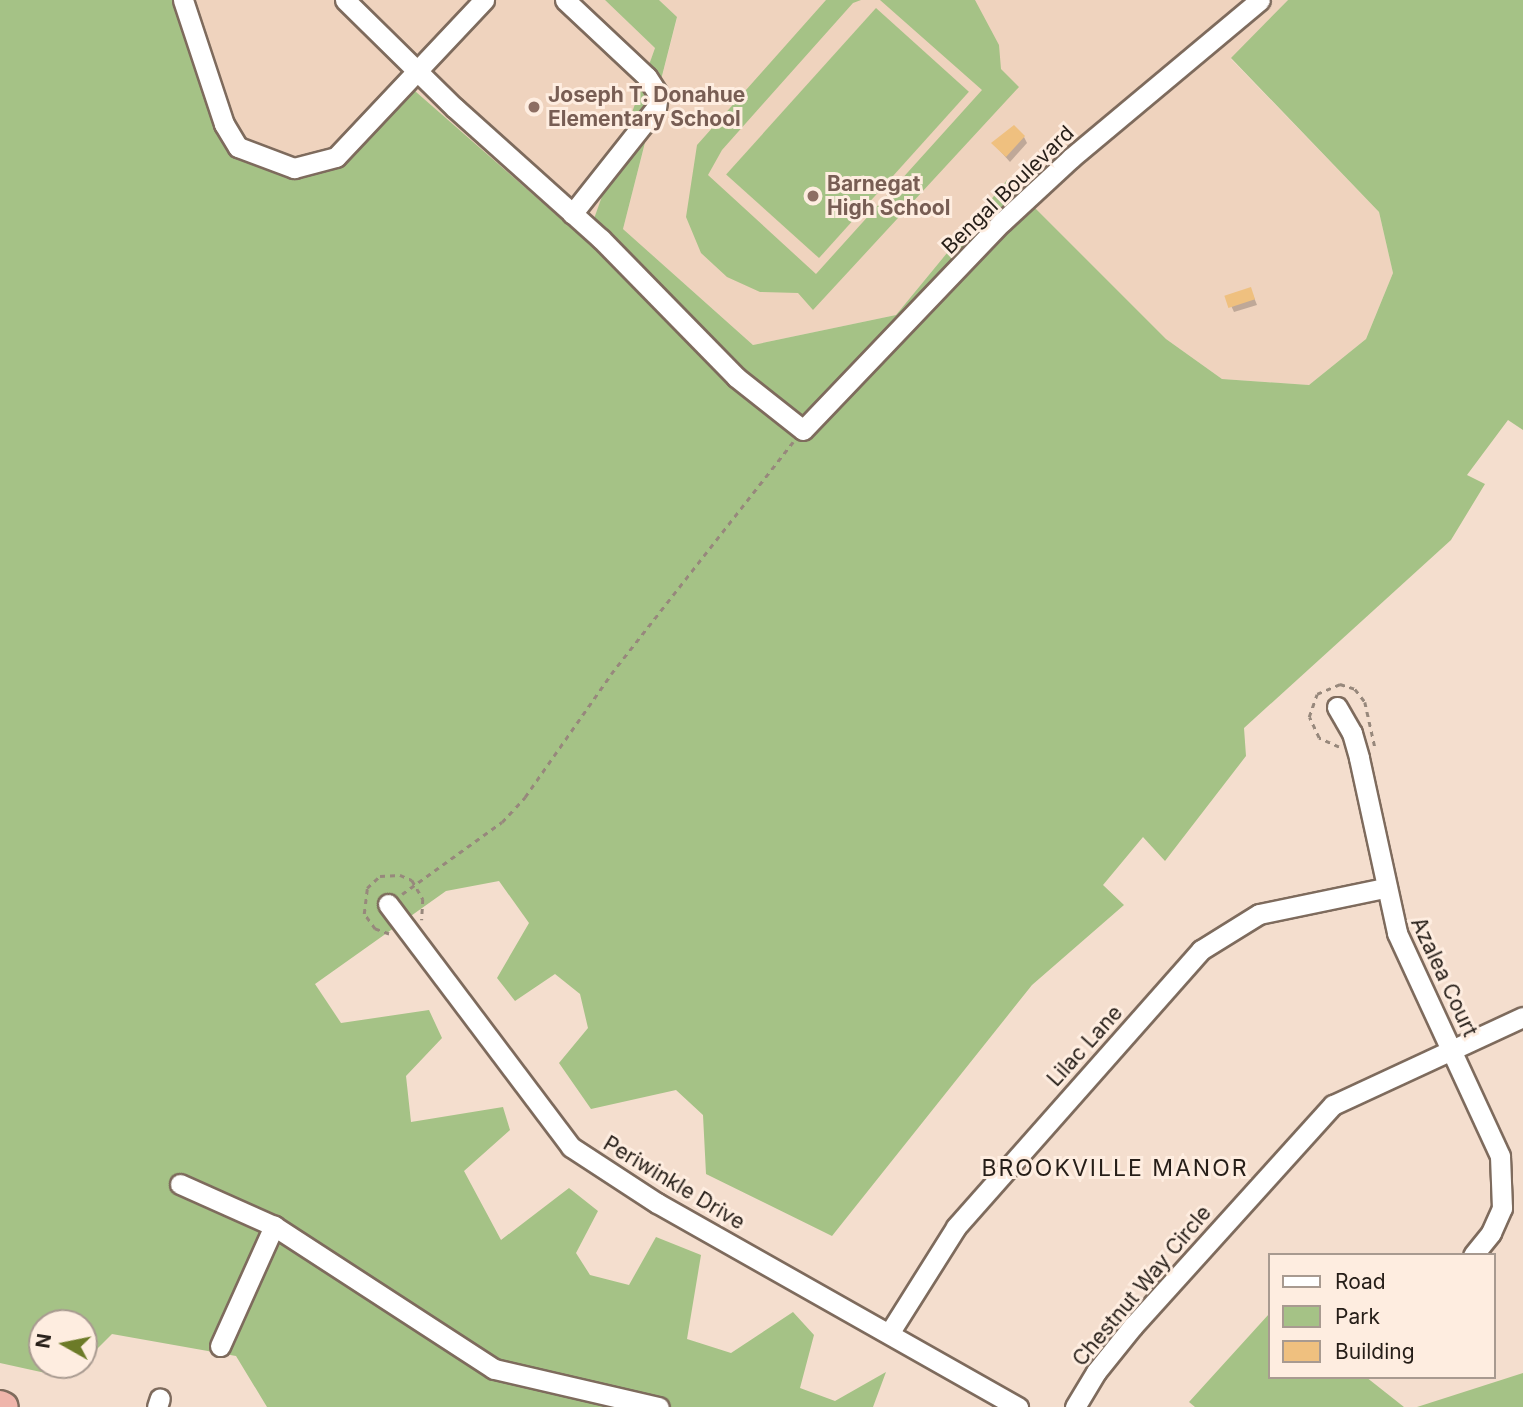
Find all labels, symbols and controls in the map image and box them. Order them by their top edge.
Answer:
place label: Joseph T. Donahue Elementary School [548,82,746,132]
marker: Joseph T. Donahue Elementary School [526,99,542,115]
street label: Bengal Boulevard [937,121,1079,259]
place label: Barnegat High School [827,171,950,221]
marker: Barnegat High School [805,188,821,204]
street label: Azalea Court [1405,913,1483,1041]
street label: Lilac Lane [1042,1000,1128,1092]
street label: Periwinkle Drive [599,1131,749,1235]
district label: BROOKVILLE MANOR [983,1154,1247,1182]
street label: Chestnut Way Circle [1068,1201,1216,1371]
legend [1268,1253,1495,1379]
text: Road [1335,1269,1386,1294]
text: Park [1335,1304,1380,1329]
north arrow [28,1309,98,1379]
text: N [31,1332,56,1350]
text: Building [1335,1339,1415,1364]

